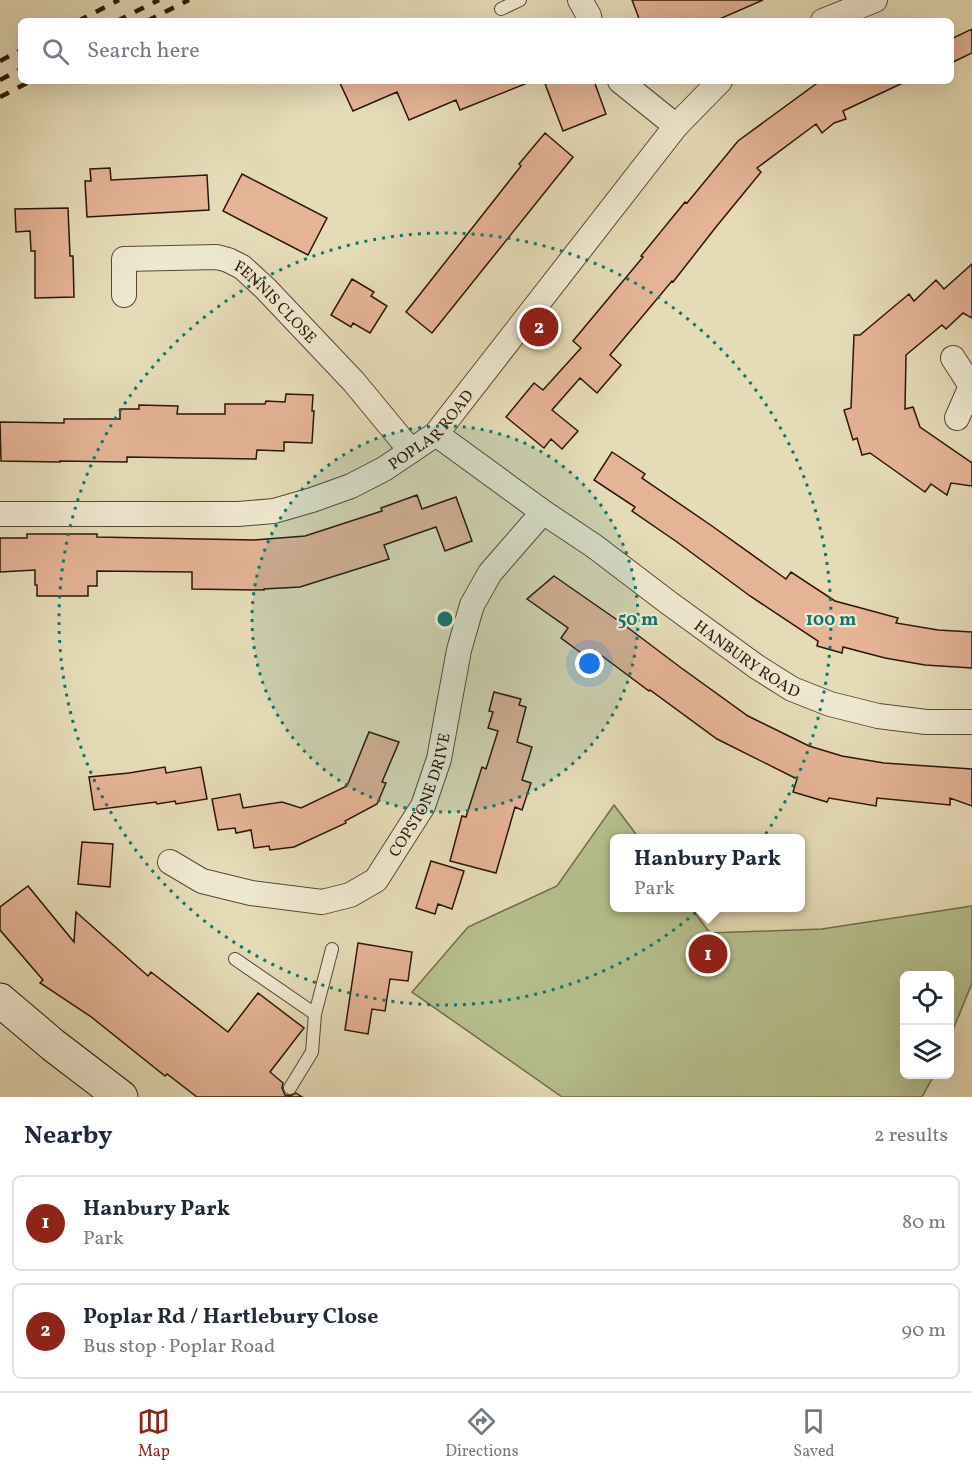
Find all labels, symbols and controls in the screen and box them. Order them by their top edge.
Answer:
search box [18,18,954,84]
icon: search [39,35,72,68]
text: Search here [87,36,200,67]
street label: FENNIS CLOSE [230,256,321,349]
pin: 2 [520,304,558,350]
street label: POPLAR ROAD [385,386,480,476]
text: 50 m [618,608,658,633]
text: 100 m [806,608,856,633]
centre of rings [435,609,455,629]
street label: HANBURY ROAD [689,616,803,704]
your location [575,649,604,678]
street label: COPSTONE DRIVE [384,731,457,862]
popup [610,834,805,912]
text: Hanbury Park [634,844,781,875]
text: Park [634,875,675,903]
pin: 1 [688,932,728,976]
map controls [900,971,954,1079]
button: locate [900,971,954,1025]
button: layers [900,1025,954,1079]
text: Nearby [24,1118,113,1154]
text: 2 results [874,1122,948,1150]
text: Hanbury Park [83,1194,230,1225]
text: 1 [41,1209,50,1237]
text: 80 m [902,1209,946,1237]
text: Park [83,1225,124,1253]
text: Poplar Rd / Hartlebury Close [83,1302,378,1333]
text: 2 [40,1317,51,1345]
text: 90 m [902,1317,946,1345]
text: Bus stop · Poplar Road [83,1333,275,1361]
tab: Map [137,1405,170,1463]
tab: Directions [445,1405,519,1463]
tab: Saved [793,1405,835,1463]

